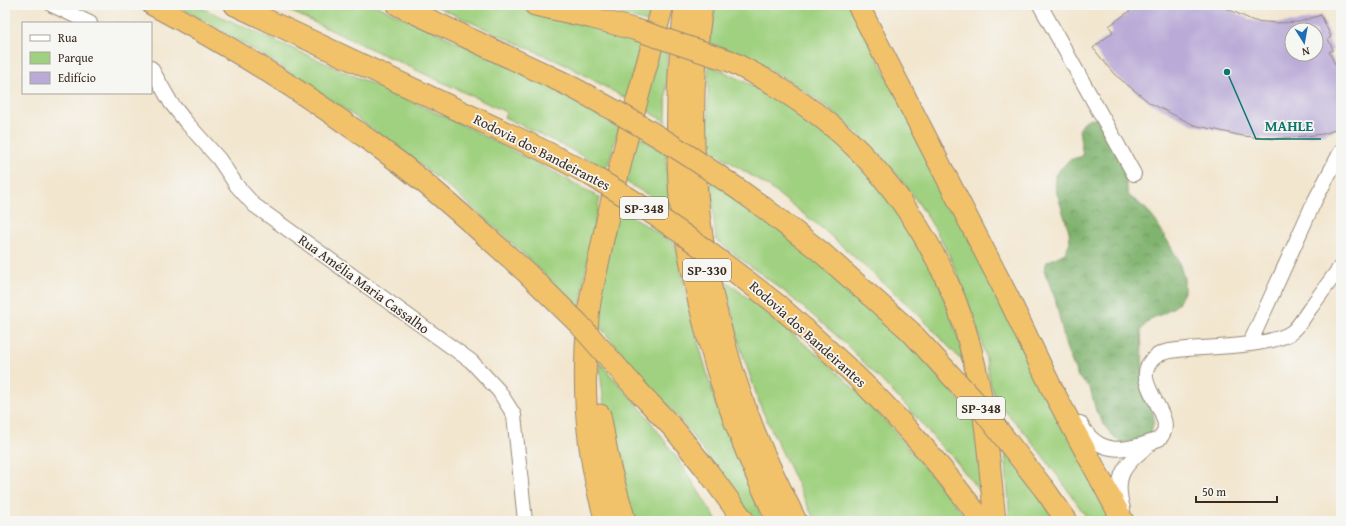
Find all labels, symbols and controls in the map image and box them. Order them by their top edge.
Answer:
legend [22,22,152,94]
north arrow [1284,22,1324,62]
text: Rua [58,29,77,46]
text: N [1300,43,1311,60]
text: Parque [58,49,94,66]
text: Edifício [58,69,96,86]
street label: Rodovia dos Bandeirantes [470,109,614,195]
callout: MAHLE [1256,112,1321,139]
text: MAHLE [1265,115,1313,136]
road number: SP-348 [620,197,668,219]
street label: Rua Amélia Maria Cassalho [294,230,434,338]
road number: SP-330 [683,259,731,281]
street label: Rodovia dos Bandeirantes [745,276,871,392]
road number: SP-348 [957,397,1005,419]
scale bar [1196,478,1277,504]
text: 50 m [1202,483,1226,500]

